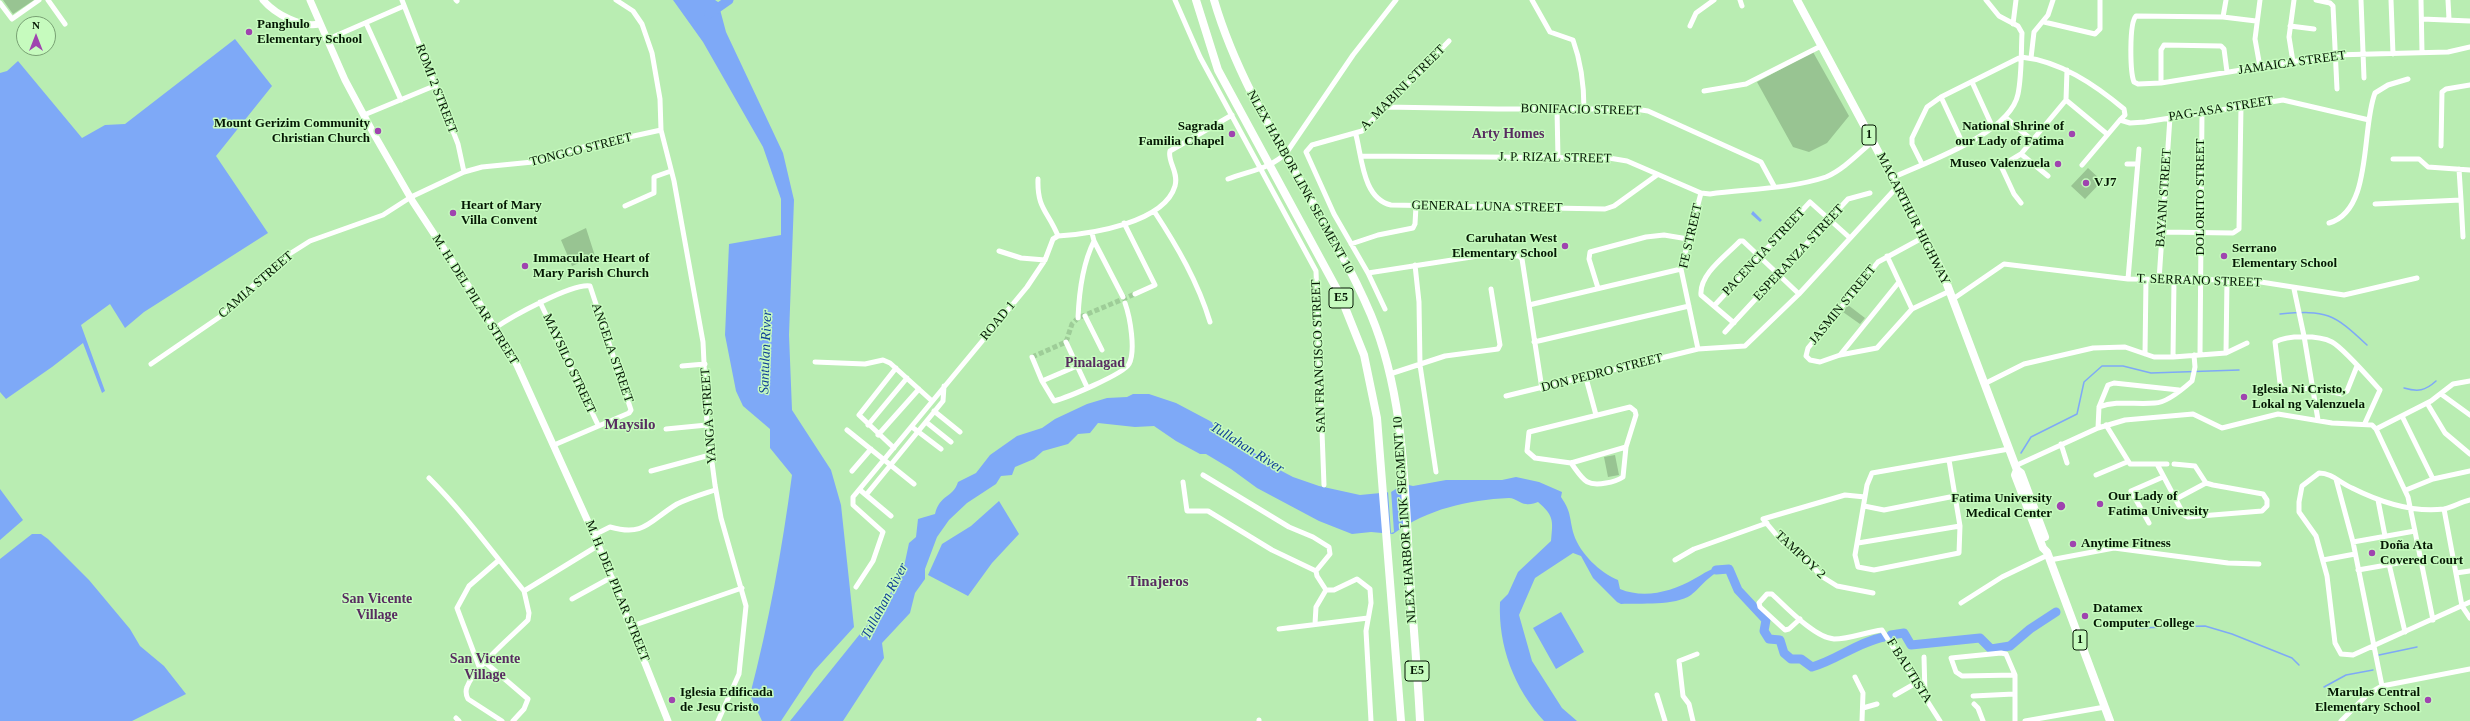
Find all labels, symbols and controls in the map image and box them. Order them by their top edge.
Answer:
north arrow [16,16,56,56]
place label: Panghulo Elementary School [257,17,362,48]
text: N [32,19,40,31]
marker: Panghulo Elementary School [244,27,254,37]
street label: ROMI 2 STREET [412,42,460,136]
street label: A. MABINI STREET [1357,42,1449,134]
street label: JAMAICA STREET [2237,48,2347,78]
street label: NLEX HARBOR LINK SEGMENT 10 [1243,88,1357,276]
street label: PAG-ASA STREET [2167,93,2275,125]
street label: BONIFACIO STREET [1521,101,1641,119]
place label: Mount Gerizim Community Christian Church [214,116,370,147]
place label: Sagrada Familia Chapel [1138,119,1224,150]
place label: National Shrine of our Lady of Fatima [1955,119,2064,150]
road number: 1 [1862,125,1876,145]
marker: Mount Gerizim Community Christian Church [373,126,383,136]
district label: Arty Homes [1472,126,1544,142]
marker: Sagrada Familia Chapel [1227,129,1237,139]
marker: National Shrine of our Lady of Fatima [2067,129,2077,139]
street label: TONGCO STREET [528,130,634,170]
street label: DOLORITO STREET [2193,138,2209,256]
street label: BAYANI STREET [2153,148,2175,248]
street label: J. P. RIZAL STREET [1498,149,1612,167]
street label: MACARTHUR HIGHWAY [1873,150,1953,288]
place label: Museo Valenzuela [1950,156,2050,172]
marker: Museo Valenzuela [2053,159,2063,169]
place label: VJ7 [2094,175,2116,191]
marker: VJ7 [2081,178,2091,188]
place label: Heart of Mary Villa Convent [461,198,542,229]
street label: GENERAL LUNA STREET [1411,198,1563,216]
street label: FE STREET [1676,202,1706,270]
street label: ESPERANZA STREET [1750,202,1848,304]
street label: PACENCIA STREET [1719,205,1809,299]
marker: Heart of Mary Villa Convent [448,208,458,218]
place label: Caruhatan West Elementary School [1452,231,1557,262]
street label: M. H. DEL PILAR STREET [428,232,522,368]
marker: Caruhatan West Elementary School [1560,241,1570,251]
place label: Serrano Elementary School [2232,241,2337,272]
street label: CAMIA STREET [215,248,297,322]
place label: Immaculate Heart of Mary Parish Church [533,251,649,282]
marker: Serrano Elementary School [2219,251,2229,261]
marker: Immaculate Heart of Mary Parish Church [520,261,530,271]
street label: JASMIN STREET [1806,262,1880,348]
street label: T. SERRANO STREET [2136,271,2262,291]
street label: SAN FRANCISCO STREET [1309,279,1329,433]
road number: E5 [1329,288,1353,308]
street label: ROAD 1 [977,298,1019,344]
street label: ANGELA STREET [588,301,636,405]
water label: Santulan River [756,310,776,394]
street label: MAYSILO STREET [539,311,599,417]
street label: DON PEDRO STREET [1539,350,1665,396]
district label: Pinalagad [1065,355,1125,371]
street label: YANGA STREET [698,367,720,465]
place label: Iglesia Ni Cristo, Lokal ng Valenzuela [2252,382,2365,413]
marker: Iglesia Ni Cristo, Lokal ng Valenzuela [2239,392,2249,402]
district label: Maysilo [605,416,655,434]
street label: NLEX HARBOR LINK SEGMENT 10 [1390,416,1420,624]
water label: Tullahan River [1207,419,1287,477]
place label: Our Lady of Fatima University [2108,489,2209,520]
place label: Fatima University Medical Center [1951,491,2052,522]
marker: Our Lady of Fatima University [2095,499,2105,509]
marker: Fatima University Medical Center [2055,500,2067,512]
street label: M. H. DEL PILAR STREET [581,518,653,664]
street label: TAMPOY 2 [1771,528,1829,582]
place label: Anytime Fitness [2081,536,2171,552]
place label: Doña Ata Covered Court [2380,538,2463,569]
marker: Anytime Fitness [2068,539,2078,549]
marker: Doña Ata Covered Court [2367,548,2377,558]
water label: Tullahan River [858,560,912,642]
district label: Tinajeros [1127,573,1189,591]
district label: San Vicente Village [342,591,412,624]
place label: Datamex Computer College [2093,601,2194,632]
marker: Datamex Computer College [2080,611,2090,621]
road number: 1 [2073,630,2087,650]
street label: F BAUTISTA [1883,636,1935,706]
district label: San Vicente Village [450,651,520,684]
road number: E5 [1405,661,1429,681]
place label: Iglesia Edificada de Jesu Cristo [680,685,773,716]
place label: Marulas Central Elementary School [2315,685,2420,716]
marker: Iglesia Edificada de Jesu Cristo [667,695,677,705]
marker: Marulas Central Elementary School [2423,695,2433,705]

